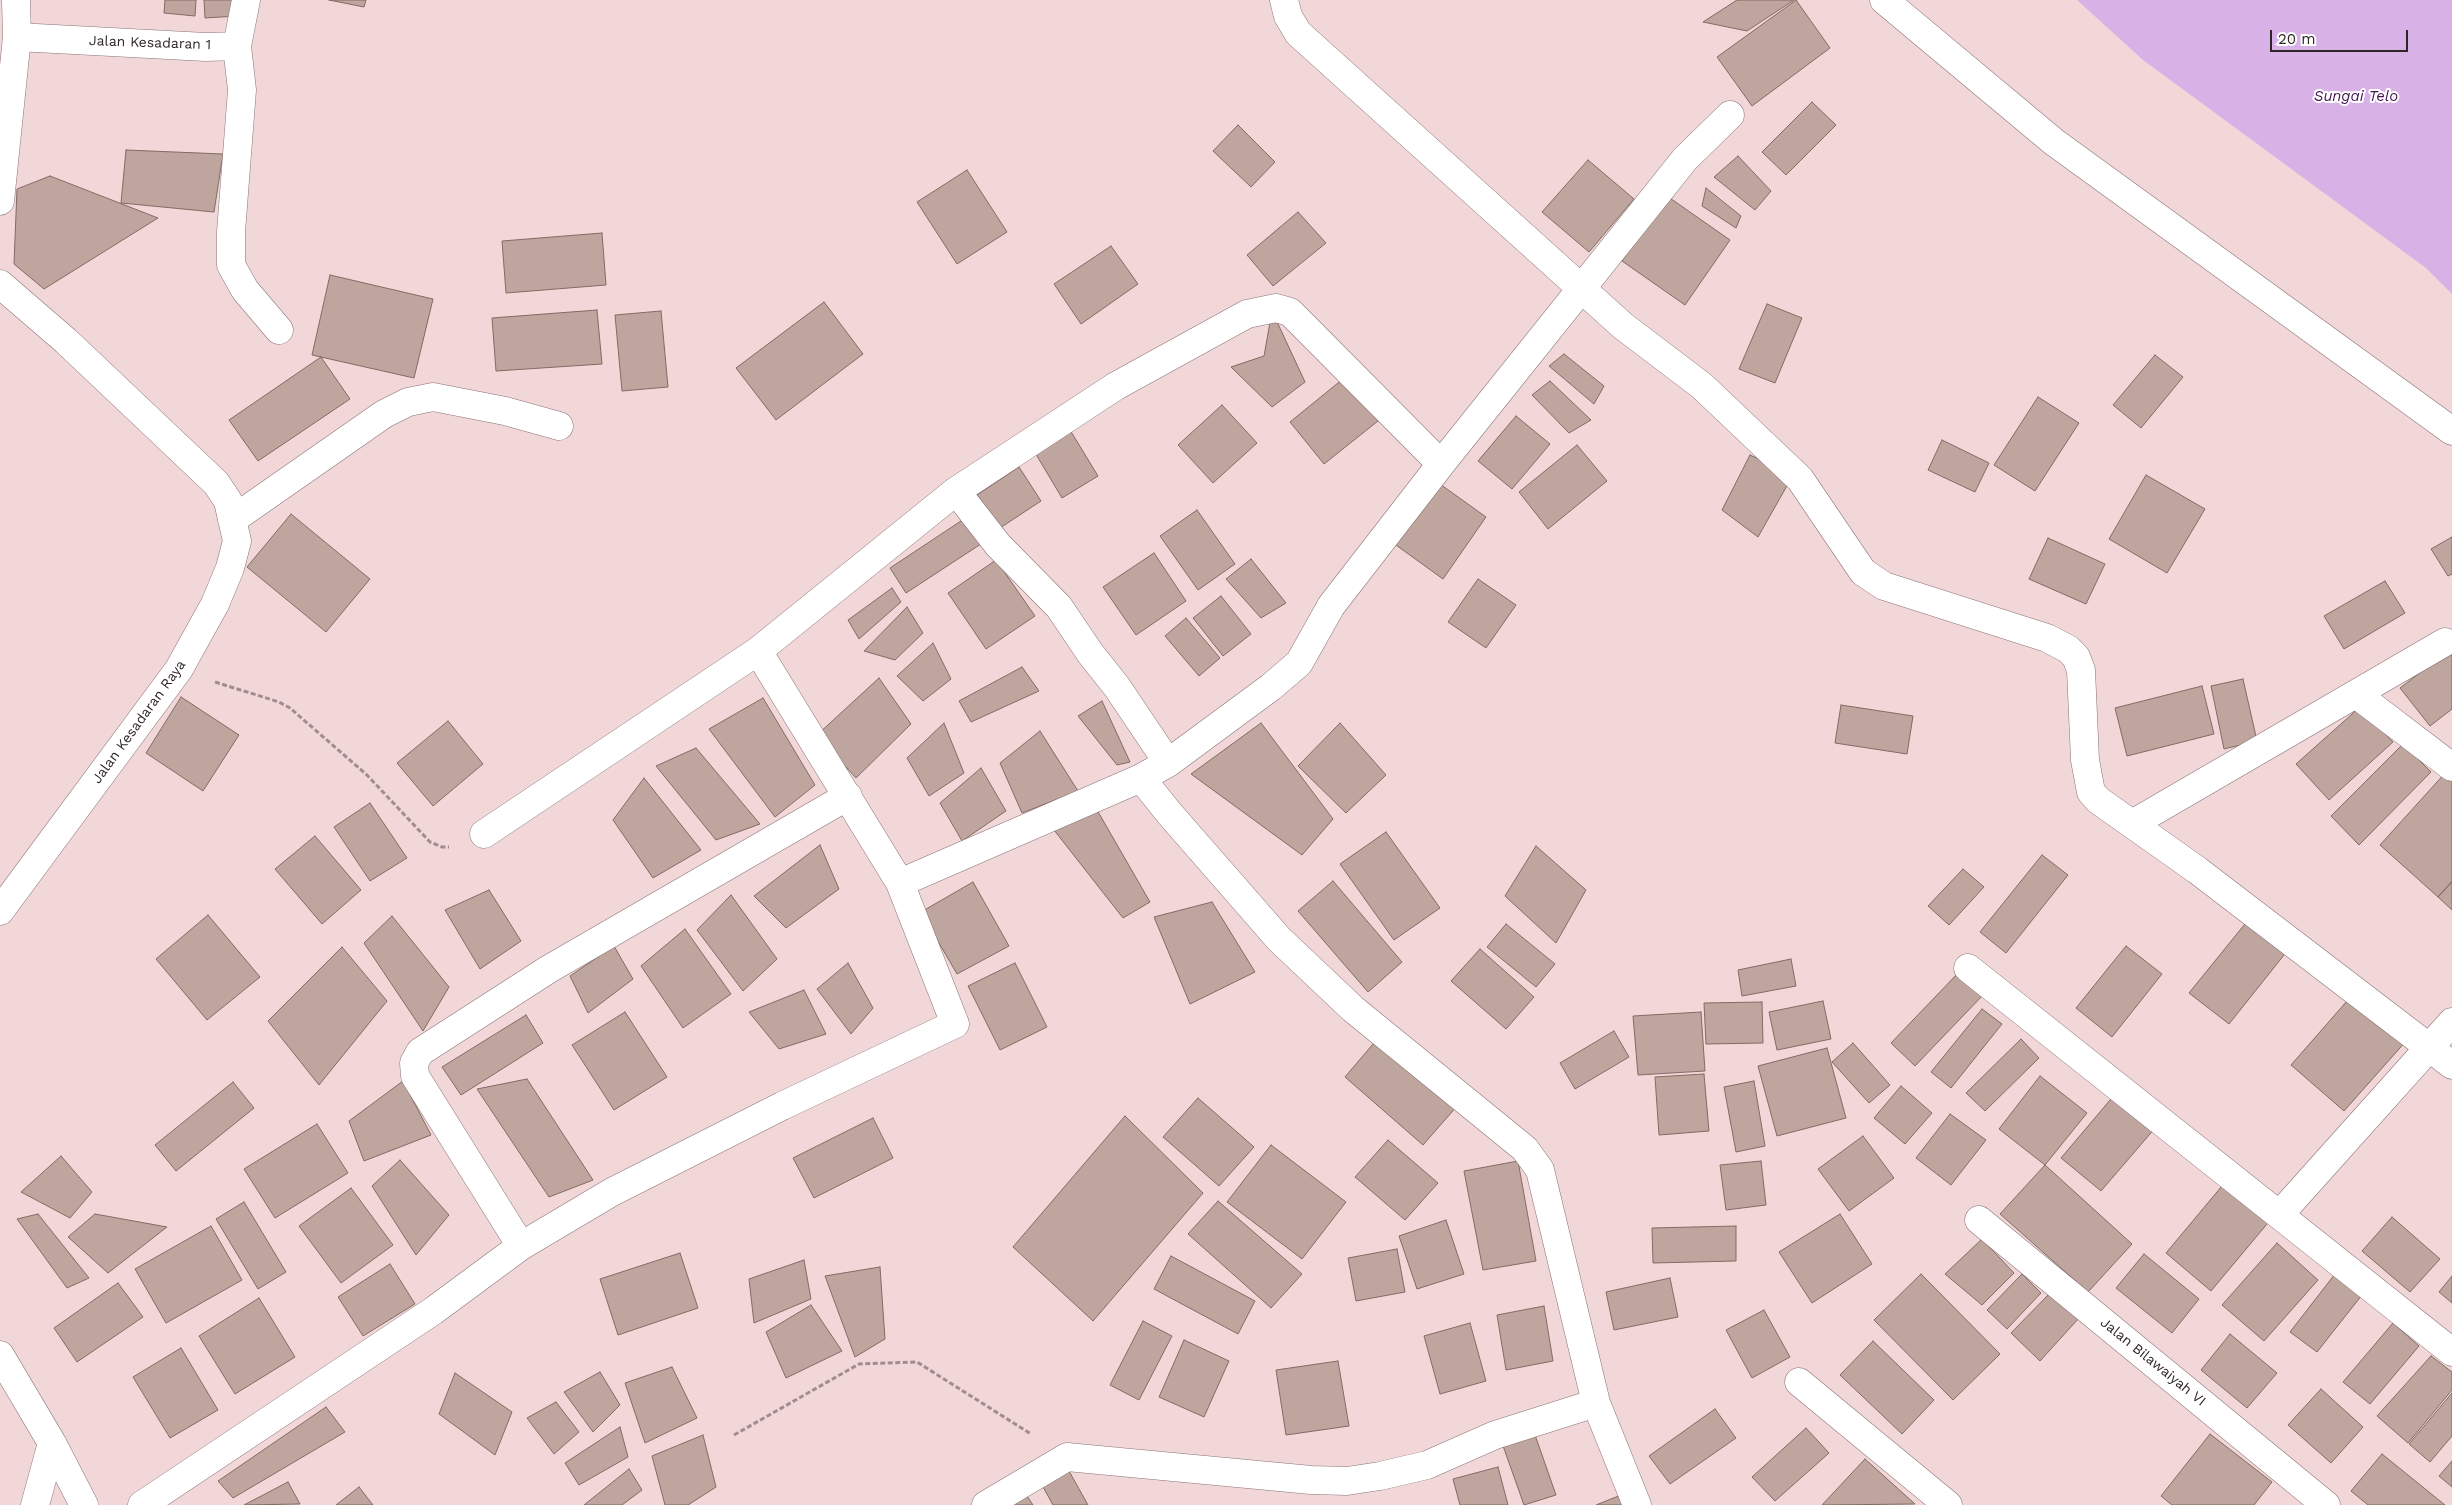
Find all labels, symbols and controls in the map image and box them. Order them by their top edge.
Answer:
scale bar [2272,20,2410,52]
text: 20 m [2278,30,2316,48]
street label: Jalan Kesadaran 1 [89,32,211,54]
water label: Sungai Telo [2314,88,2398,106]
street label: Jalan Kesadaran Raya [89,657,189,787]
street label: Jalan Bilawaiyah VI [2097,1314,2209,1410]

